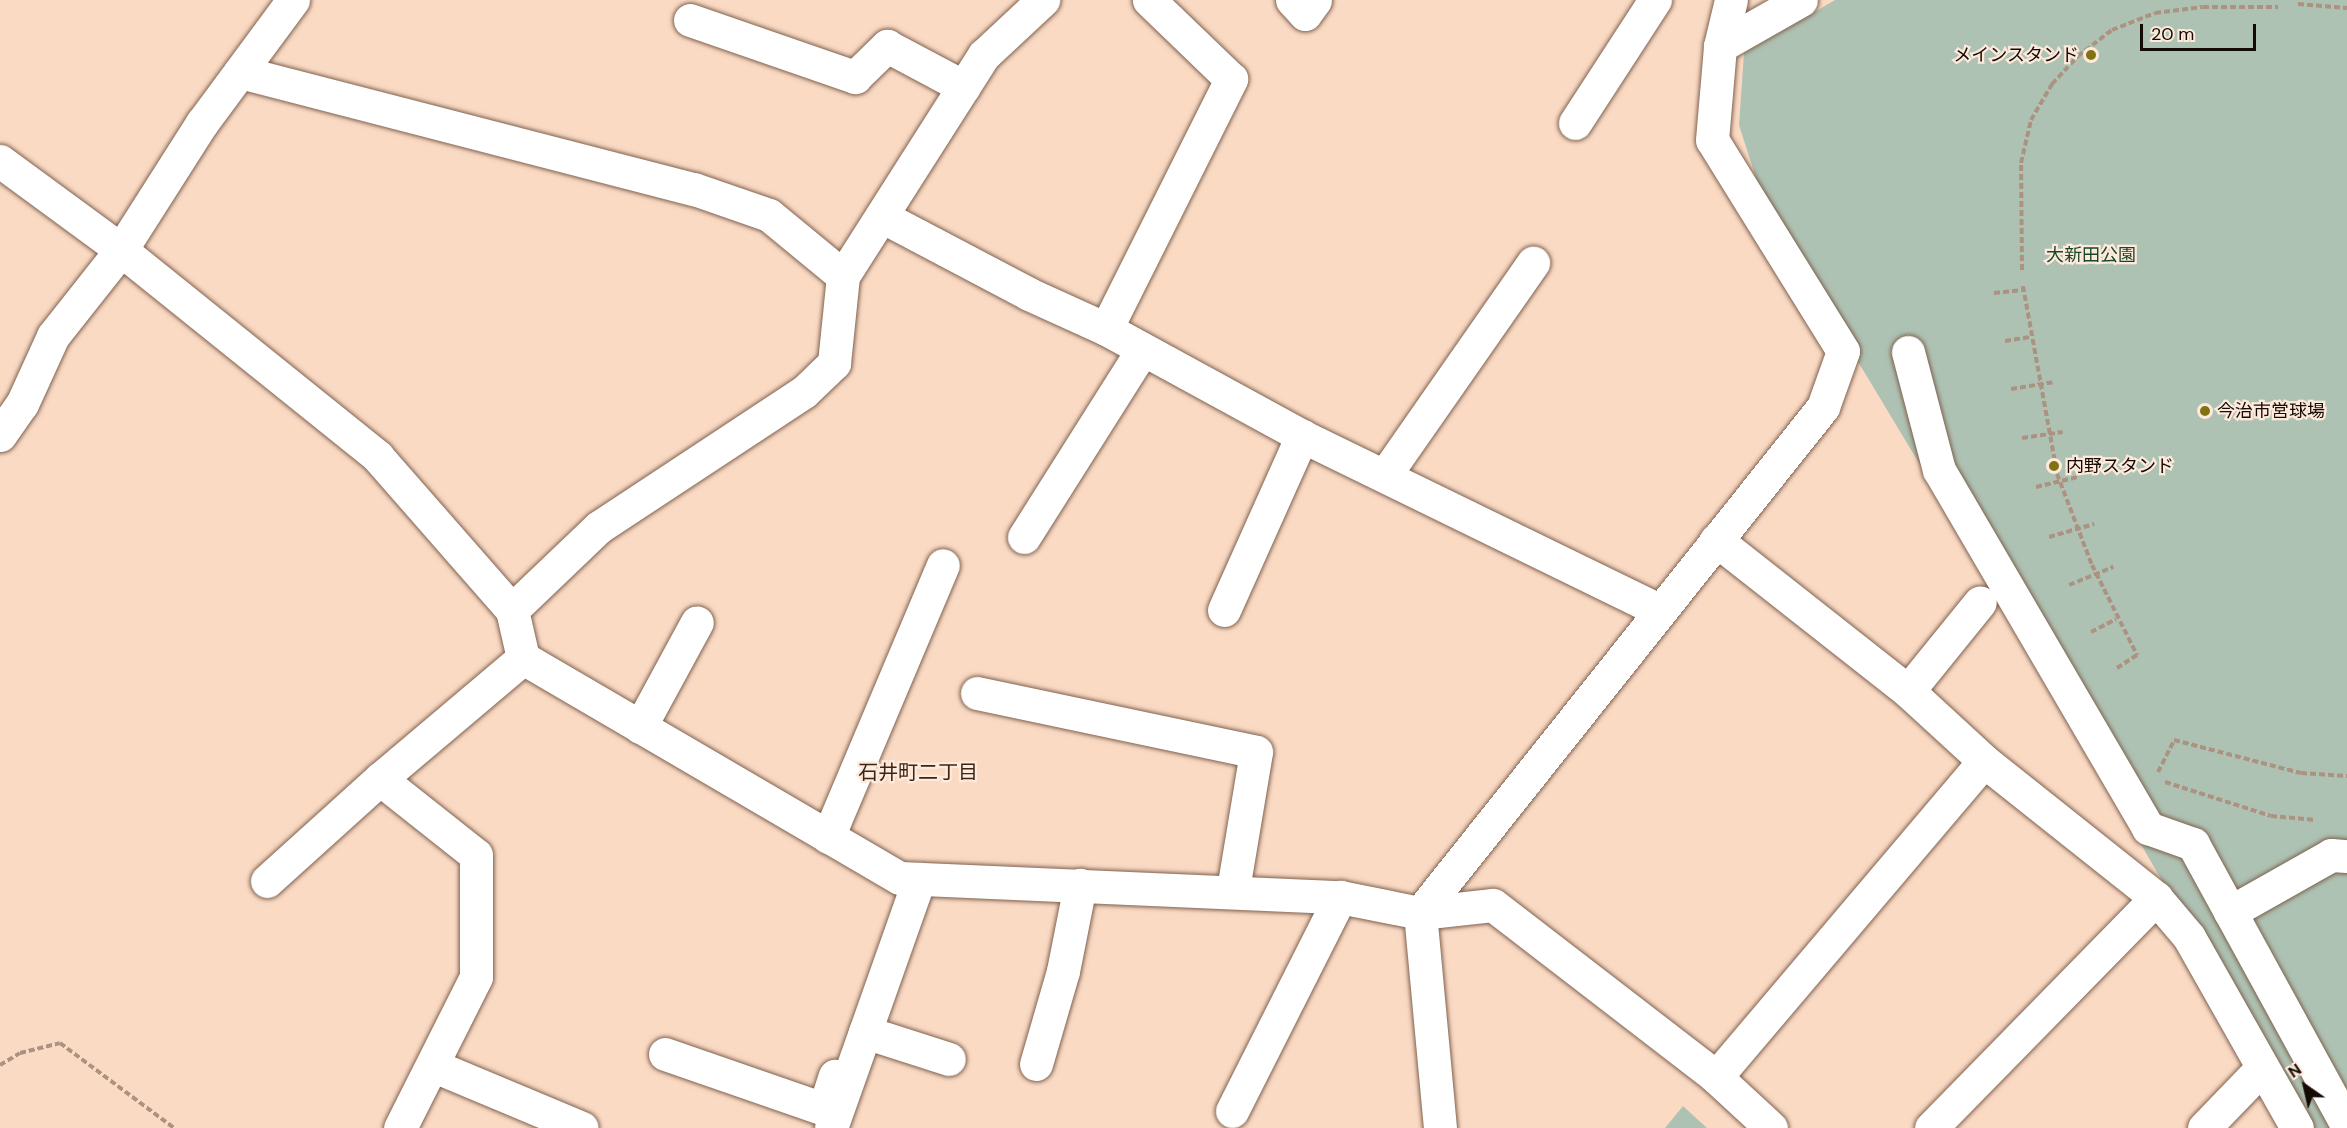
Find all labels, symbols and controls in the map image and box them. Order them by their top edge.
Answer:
scale bar [2143,12,2258,50]
text: 20 m [2151,22,2194,46]
place label: メインスタンド [1953,44,2079,66]
marker: メインスタンド [2084,48,2098,62]
park label: 大新田公園 [2046,244,2136,266]
place label: 今治市営球場 [2217,400,2325,422]
marker: 今治市営球場 [2198,404,2212,418]
place label: 内野スタンド [2066,455,2174,477]
marker: 内野スタンド [2047,459,2061,473]
district label: 石井町二丁目 [858,760,978,784]
north arrow [2275,1056,2335,1116]
text: N [2284,1059,2305,1083]

